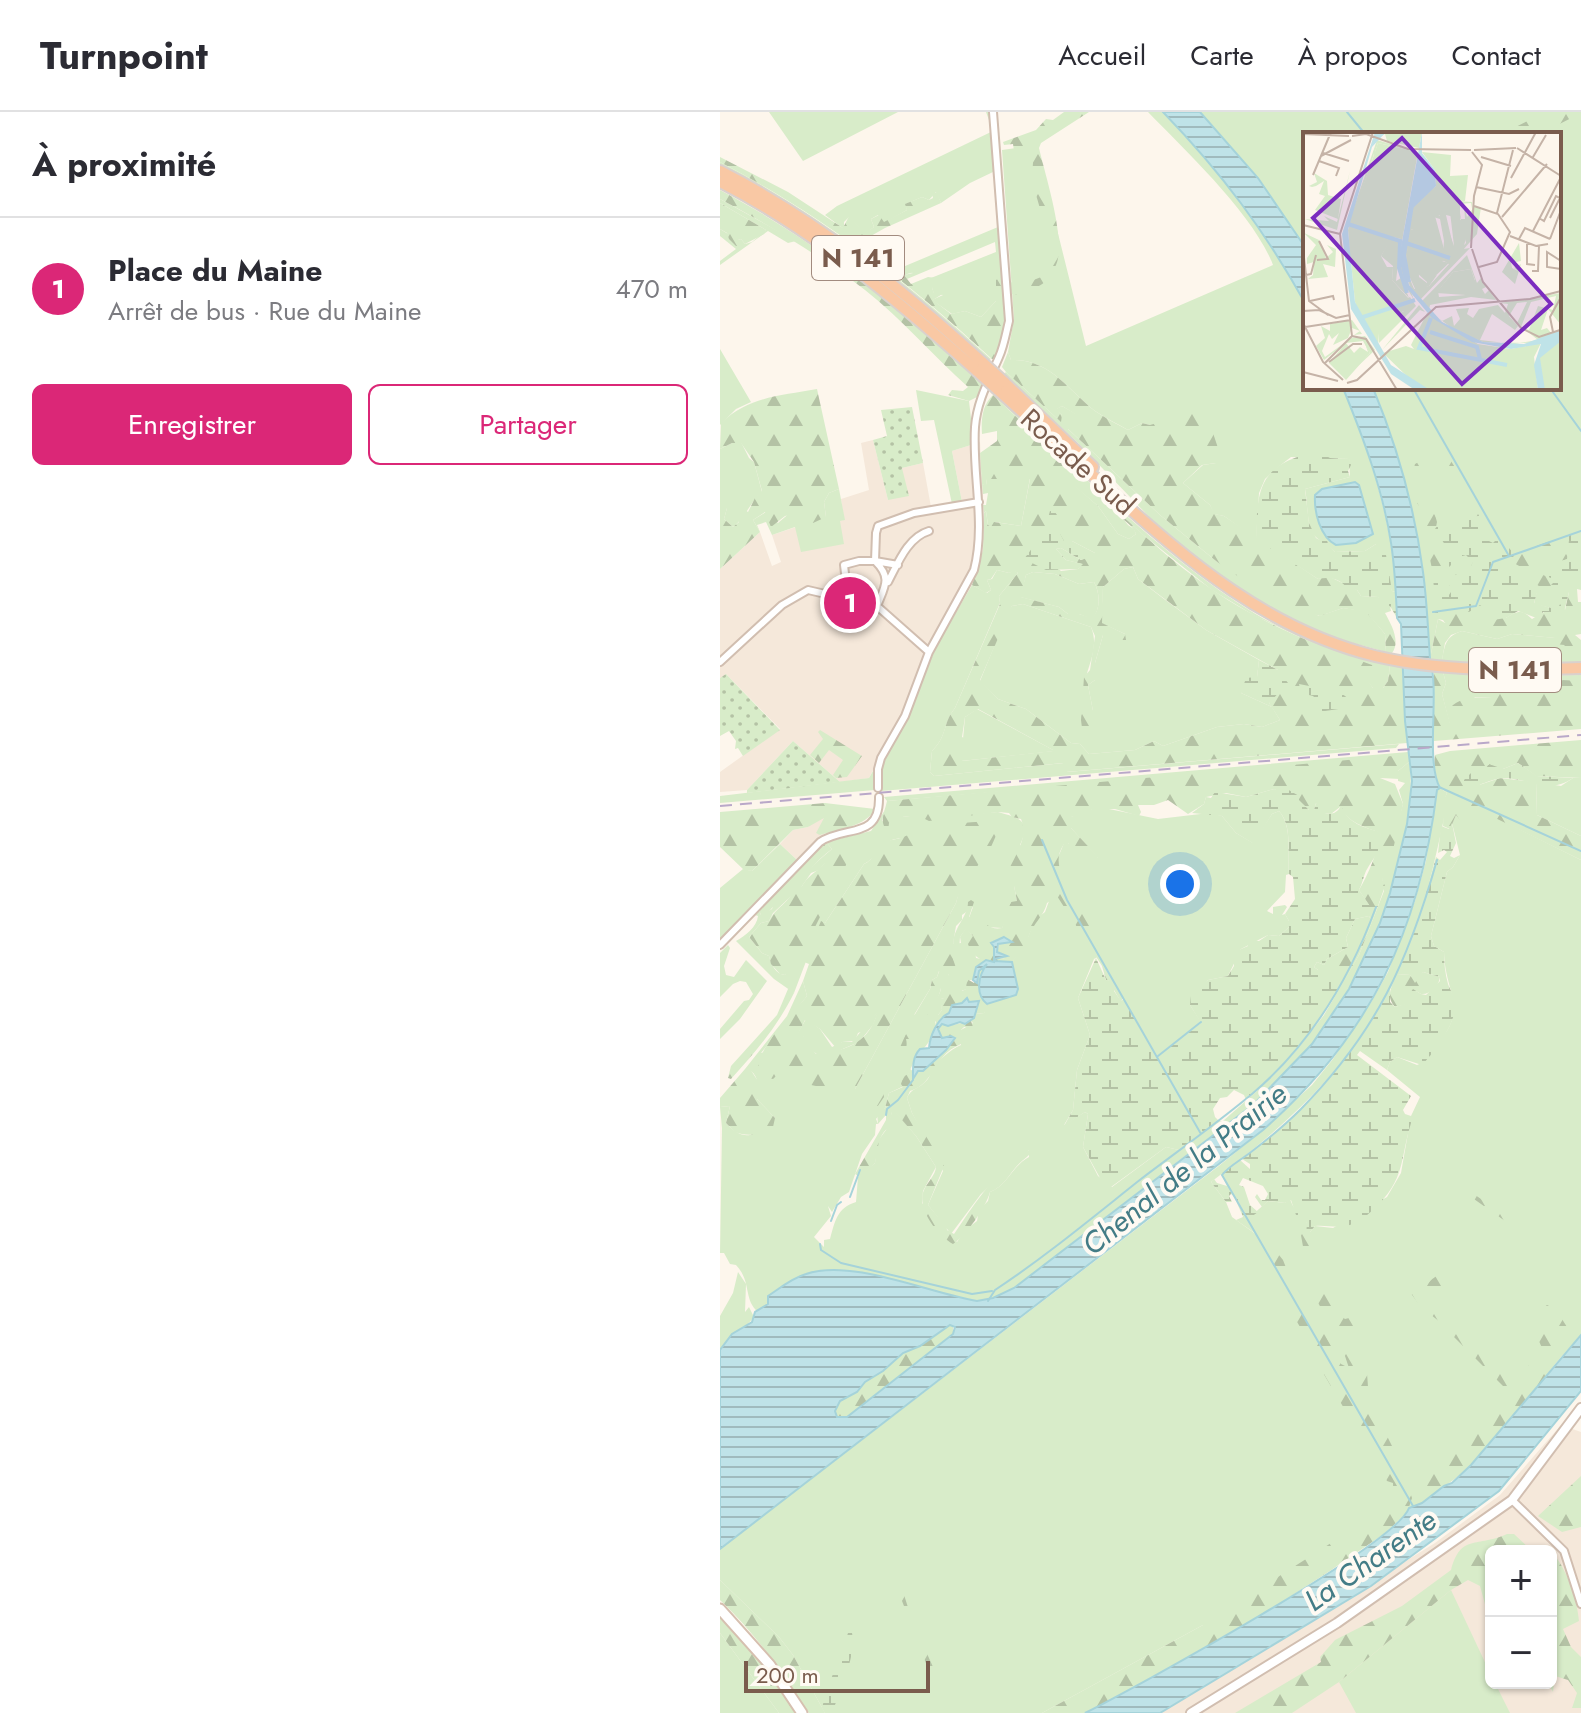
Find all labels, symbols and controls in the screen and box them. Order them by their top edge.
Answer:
text: Turnpoint [40,28,208,83]
text: Accueil [1058,35,1146,76]
text: Carte [1190,35,1254,76]
text: À propos [1298,35,1408,76]
text: Contact [1452,35,1541,76]
inset map [1303,132,1561,390]
text: À proximité [32,140,216,189]
road number: N 141 [812,236,904,280]
text: Place du Maine [108,249,322,292]
text: 1 [51,270,65,308]
text: 470 m [616,270,688,308]
text: Arrêt de bus · Rue du Maine [108,292,421,330]
button: Enregistrer [32,384,352,465]
button: Partager [368,384,688,465]
street label: Rocade Sud [1011,399,1145,525]
pin: 1 [824,573,876,633]
road number: N 141 [1469,648,1561,692]
your location [1160,864,1200,904]
water label: Chenal de la Prairie [1072,1073,1296,1265]
water label: La Charente [1295,1499,1445,1621]
map controls [1485,1545,1557,1689]
button: + [1485,1545,1557,1617]
button: − [1485,1617,1557,1689]
scale bar [744,1657,930,1693]
text: 200 m [756,1659,819,1691]

